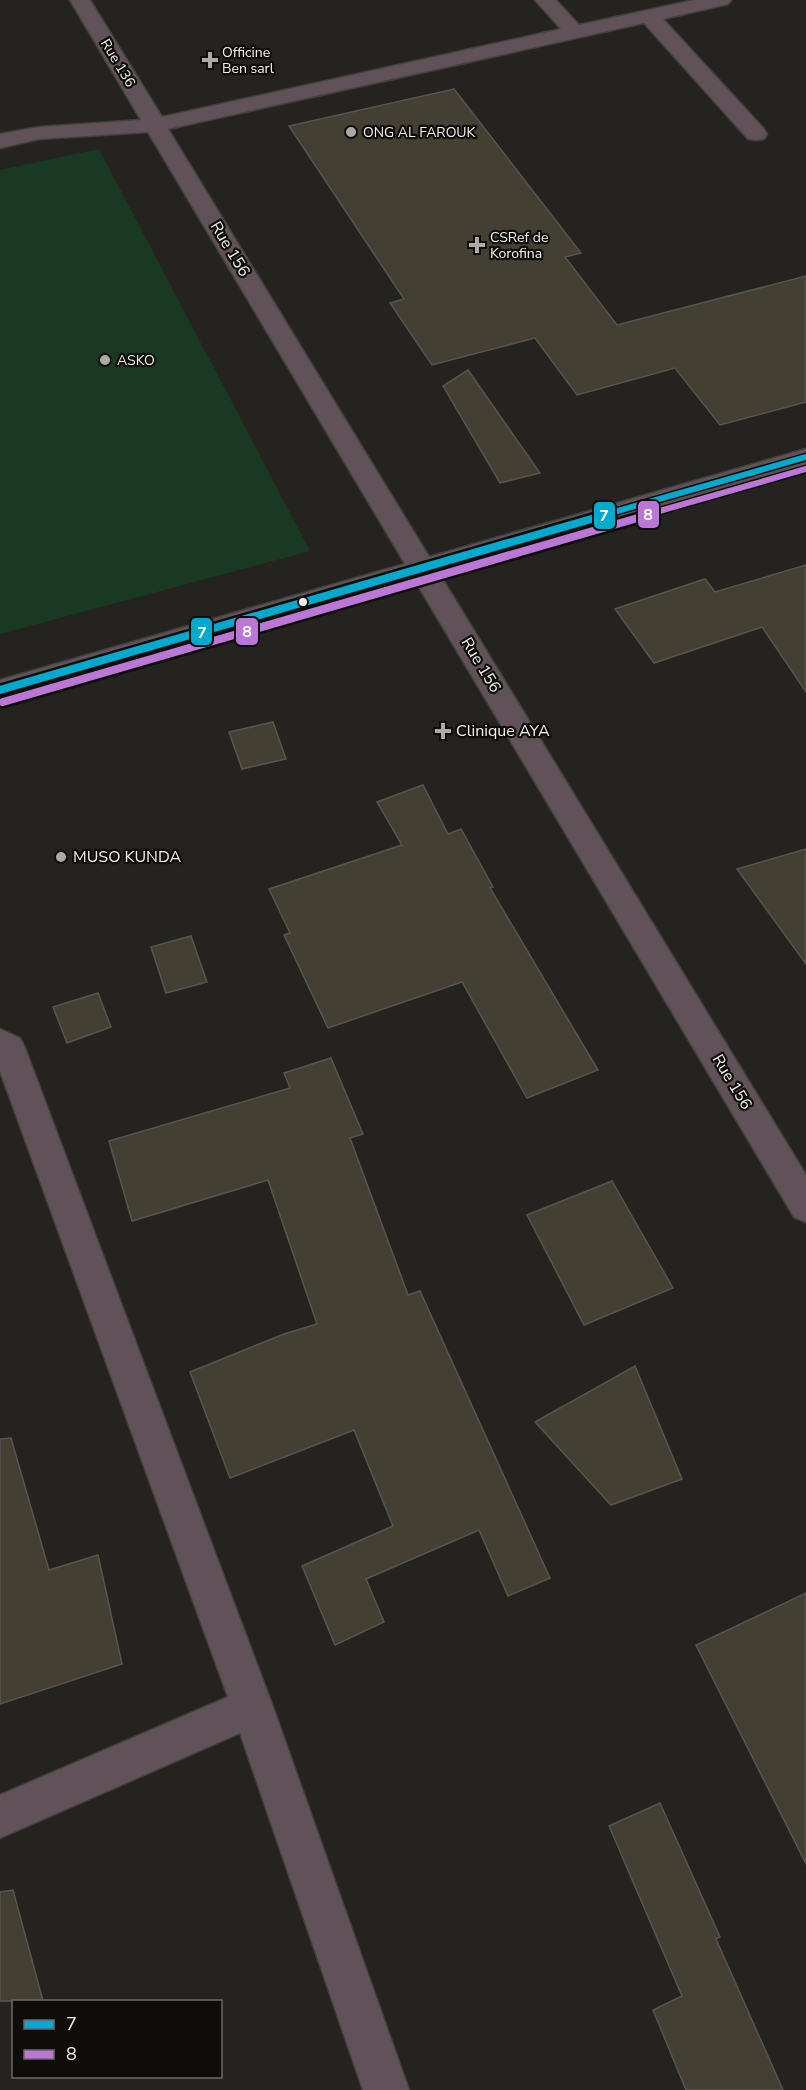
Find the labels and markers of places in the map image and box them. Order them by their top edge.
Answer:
place label: Officine Ben sarl [222,43,275,78]
marker: Officine Ben sarl [203,53,217,67]
place label: ONG AL FAROUK [363,123,476,142]
marker: ONG AL FAROUK [344,125,358,139]
place label: CSRef de Korofina [490,228,548,263]
marker: CSRef de Korofina [468,236,486,254]
place label: ASKO [117,351,155,370]
marker: ASKO [98,353,112,367]
unlabelled marker [297,596,309,608]
place label: Clinique AYA [456,720,550,742]
marker: Clinique AYA [434,722,452,740]
place label: MUSO KUNDA [73,846,182,868]
marker: MUSO KUNDA [54,850,68,864]

